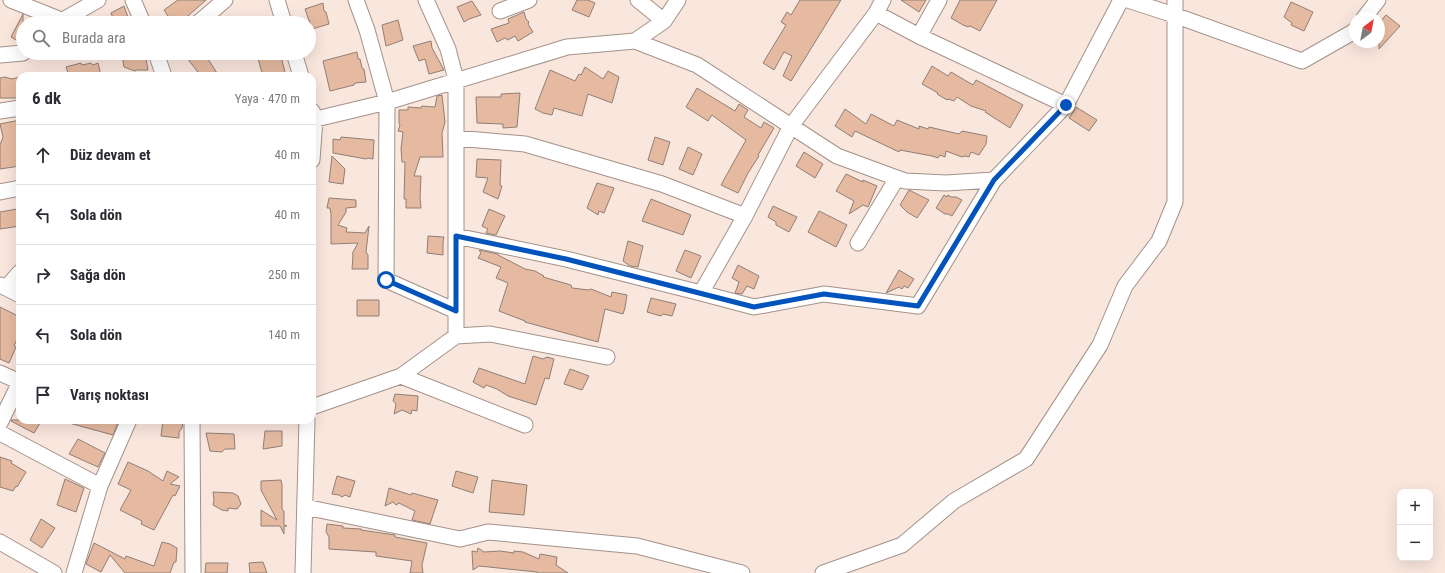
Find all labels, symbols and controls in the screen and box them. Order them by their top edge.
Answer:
north arrow [1349,12,1385,48]
search box [16,16,316,60]
icon: search [30,27,52,49]
text: Burada ara [62,29,126,47]
text: 6 dk [32,88,61,108]
text: Yaya · 470 m [235,91,300,106]
route end [1057,96,1075,114]
icon: ahead [32,144,54,166]
text: Düz devam et [70,146,151,164]
text: 40 m [274,147,300,162]
icon: left [32,204,54,226]
text: Sola dön [70,206,122,224]
text: 40 m [274,207,300,222]
icon: right [32,264,54,286]
text: Sağa dön [70,266,126,284]
text: 250 m [268,267,300,282]
route start [377,271,395,289]
icon: left [32,324,54,346]
text: Sola dön [70,326,122,344]
text: 140 m [268,327,300,342]
icon: arrive [32,384,54,406]
text: Varış noktası [70,386,149,404]
map controls [1397,489,1433,561]
button: + [1397,489,1433,525]
button: − [1397,525,1433,561]

